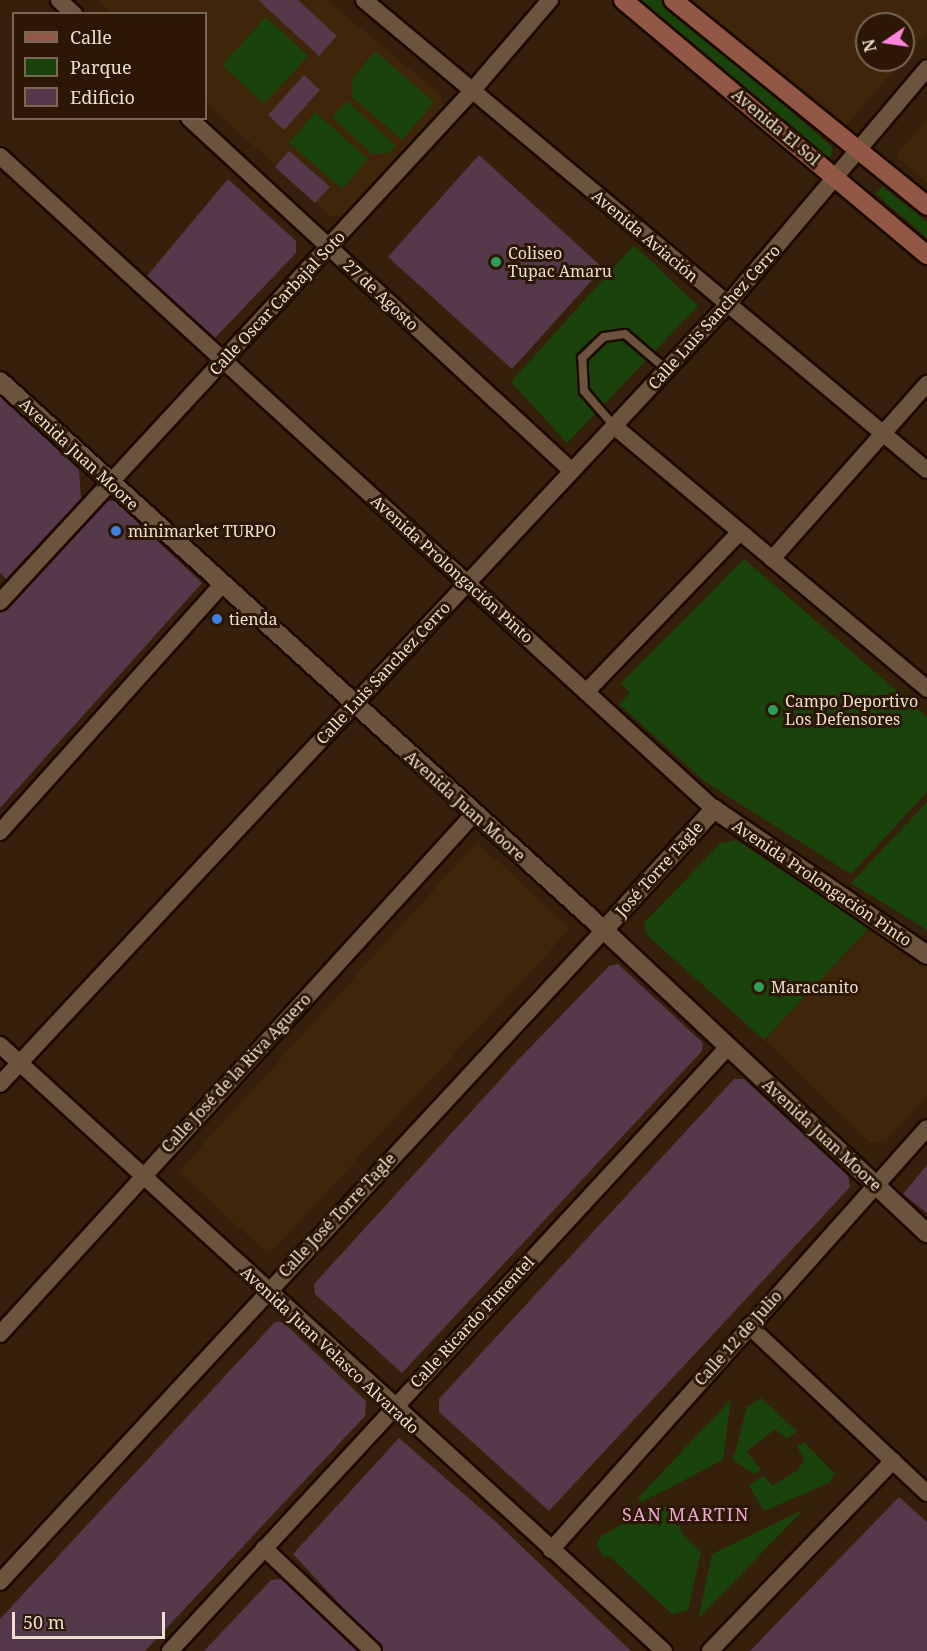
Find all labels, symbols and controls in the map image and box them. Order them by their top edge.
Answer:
legend [12,12,207,120]
north arrow [855,12,915,72]
text: Calle [70,25,112,49]
text: N [857,37,882,54]
text: Parque [70,55,132,79]
text: Edificio [70,85,135,109]
street label: Avenida El Sol [728,85,824,169]
street label: Avenida Aviación [588,186,702,286]
street label: Calle Oscar Carbajal Soto [205,227,349,379]
street label: Calle Luis Sanchez Cerro [644,241,784,393]
place label: Coliseo Tupac Amaru [508,243,612,281]
street label: 27 de Agosto [340,255,422,335]
marker: Coliseo Tupac Amaru [489,255,503,269]
street label: Avenida Juan Moore [16,394,142,514]
street label: Avenida Prolongación Pinto [367,491,537,647]
place label: minimarket TURPO [128,521,276,541]
marker: minimarket TURPO [109,524,123,538]
street label: Calle Luis Sanchez Cerro [312,598,454,748]
place label: tienda [229,609,277,629]
marker: tienda [210,612,224,626]
place label: Campo Deportivo Los Defensores [785,691,918,729]
marker: Campo Deportivo Los Defensores [766,703,780,717]
street label: Avenida Juan Moore [401,747,529,865]
street label: Avenida Prolongación Pinto [729,816,915,950]
street label: José Torre Tagle [611,817,707,921]
place label: Maracanito [771,977,858,997]
marker: Maracanito [752,980,766,994]
street label: Calle José de la Riva Aguero [157,990,315,1156]
street label: Avenida Juan Moore [759,1075,885,1195]
street label: Calle José Torre Tagle [274,1149,400,1281]
street label: Calle Ricardo Pimentel [406,1252,538,1392]
street label: Avenida Juan Velasco Alvarado [237,1262,423,1438]
street label: Calle 12 de Julio [690,1287,786,1389]
district label: SAN MARTIN [622,1503,750,1525]
scale bar [15,1600,168,1638]
text: 50 m [23,1610,65,1634]

